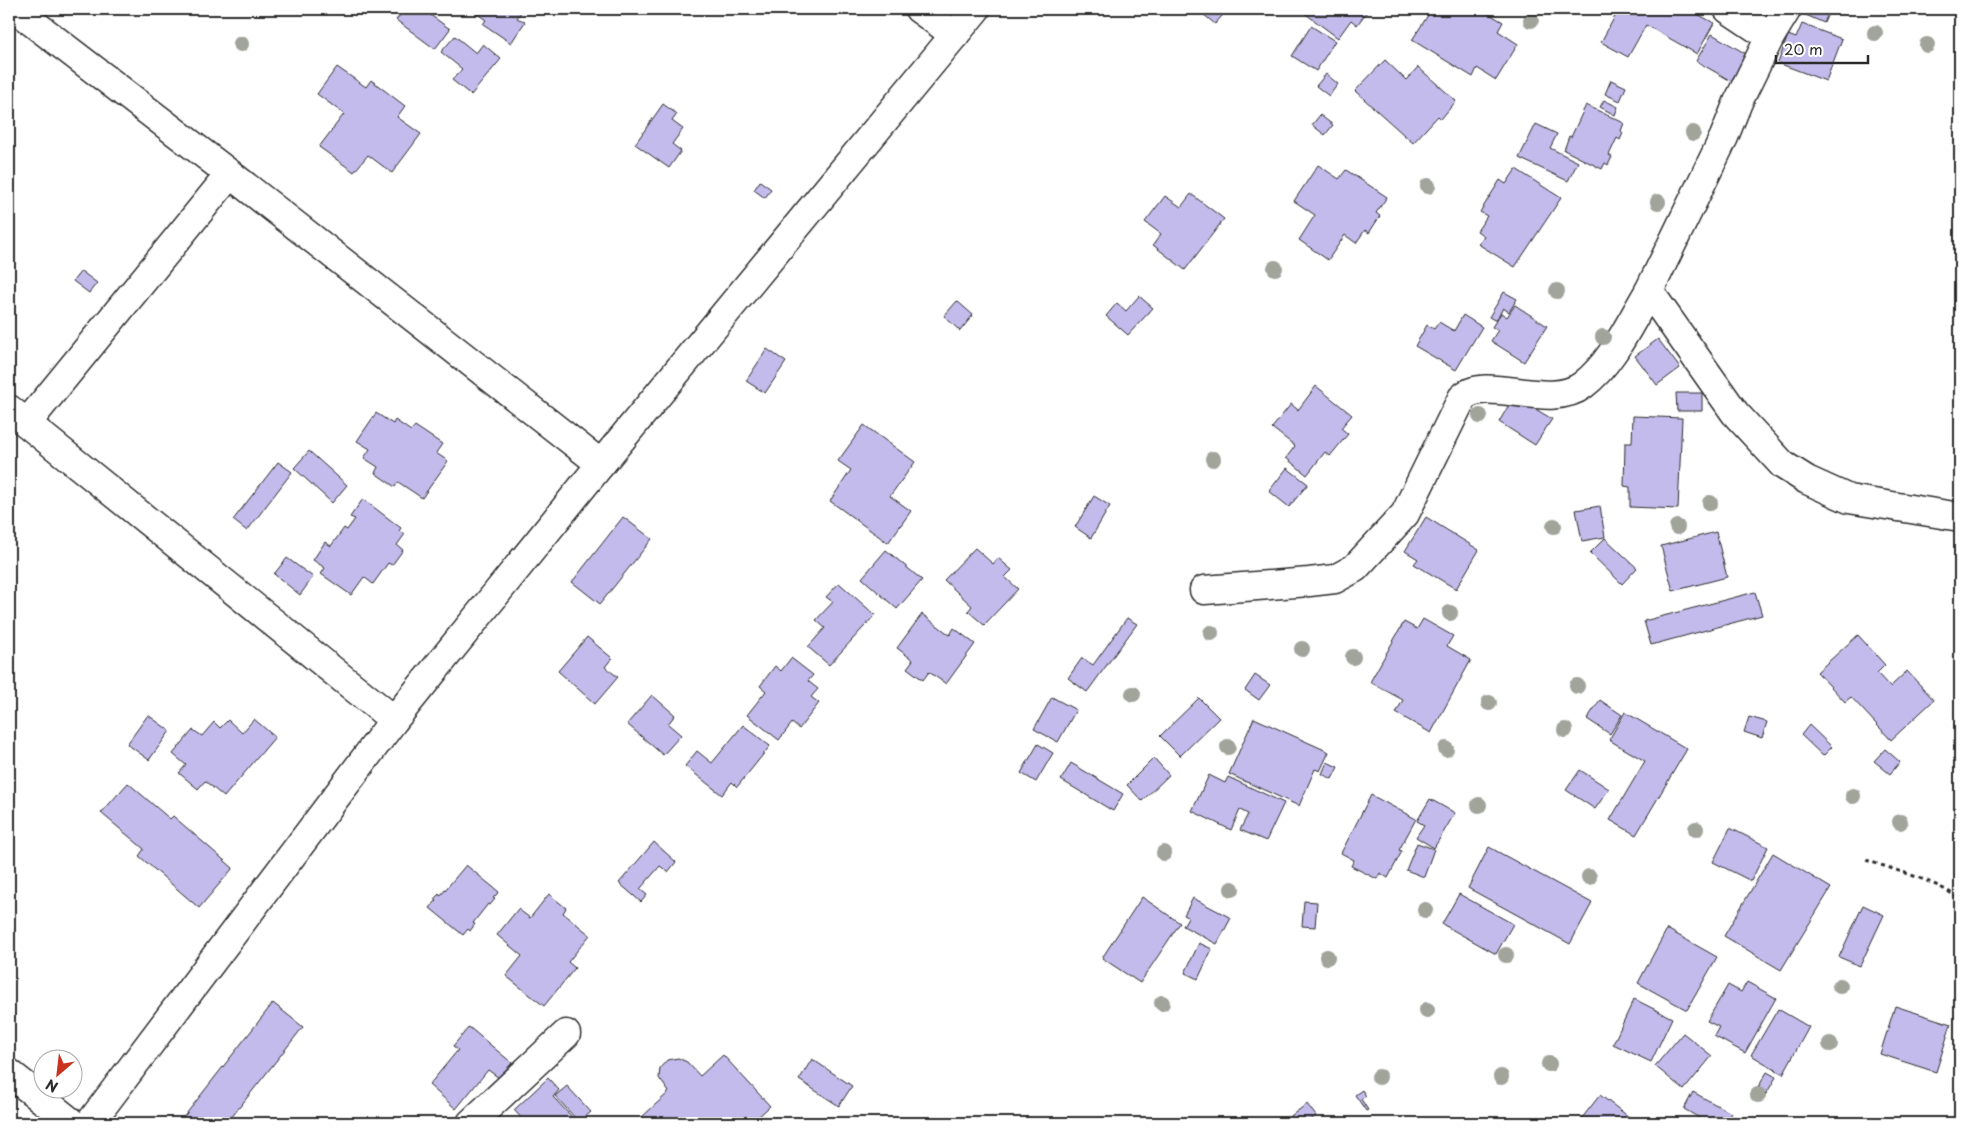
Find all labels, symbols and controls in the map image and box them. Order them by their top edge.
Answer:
scale bar [1776,32,1869,64]
text: 20 m [1784,37,1823,60]
north arrow [32,1050,82,1100]
text: N [42,1074,61,1098]

